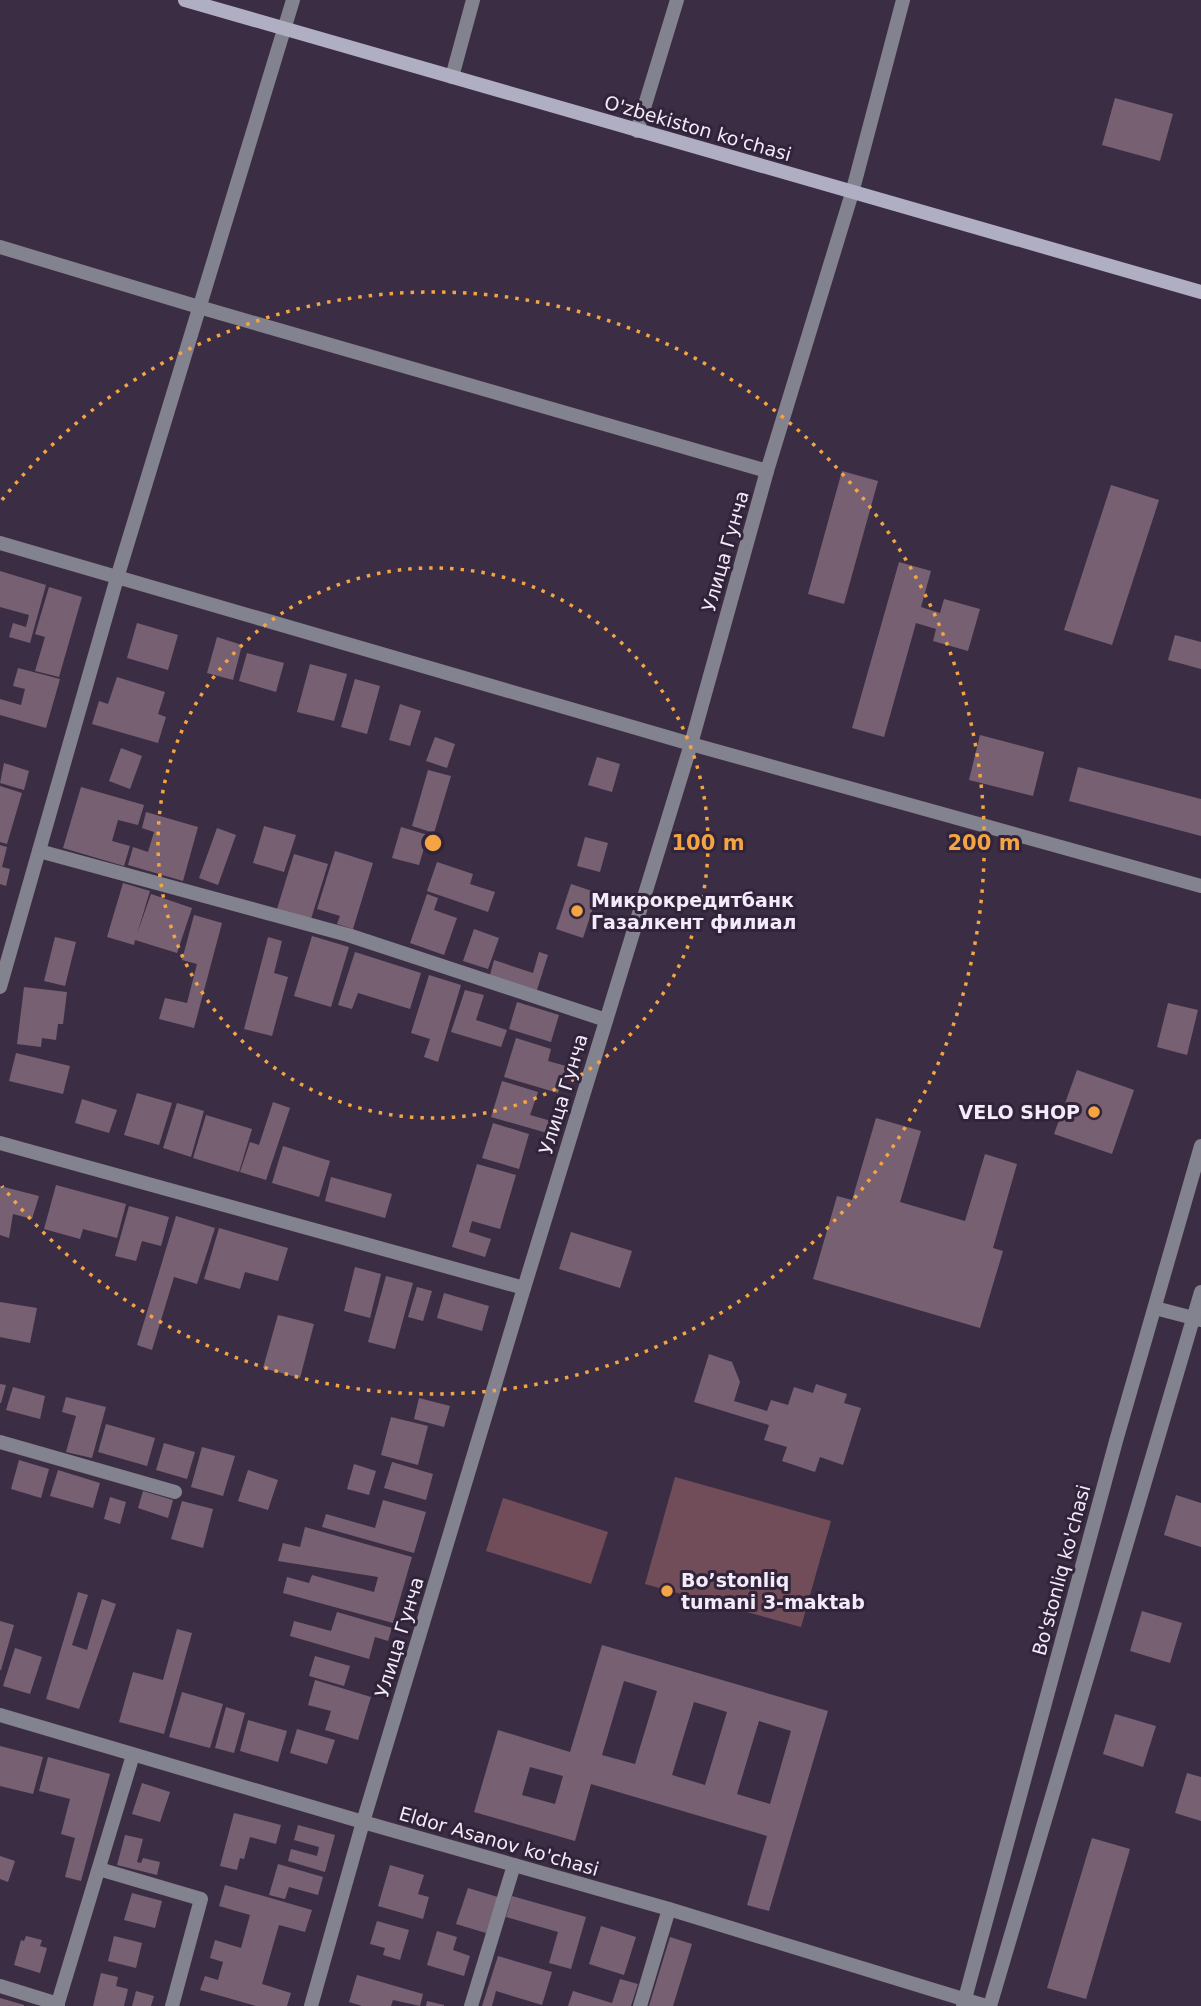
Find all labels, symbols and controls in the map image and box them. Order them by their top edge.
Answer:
street label: O'zbekiston ko'chasi [602,91,794,165]
street label: Улица Гунча [697,488,753,614]
centre of rings [421,831,445,855]
text: 100 m [671,831,745,855]
text: 200 m [947,831,1021,855]
place label: Микрокредитбанк Газалкент филиал [591,889,796,933]
marker: Микрокредитбанк Газалкент филиал [569,903,585,919]
street label: Улица Гунча [534,1031,592,1157]
place label: VELO SHOP [958,1101,1080,1123]
marker: VELO SHOP [1086,1104,1102,1120]
street label: Bo'stonliq ko'chasi [1028,1482,1094,1658]
place label: Bo’stonliq tumani 3-maktab [681,1569,865,1613]
street label: Улица Гунча [370,1574,428,1700]
marker: Bo’stonliq tumani 3-maktab [659,1583,675,1599]
street label: Eldor Asanov ko'chasi [397,1802,601,1880]

